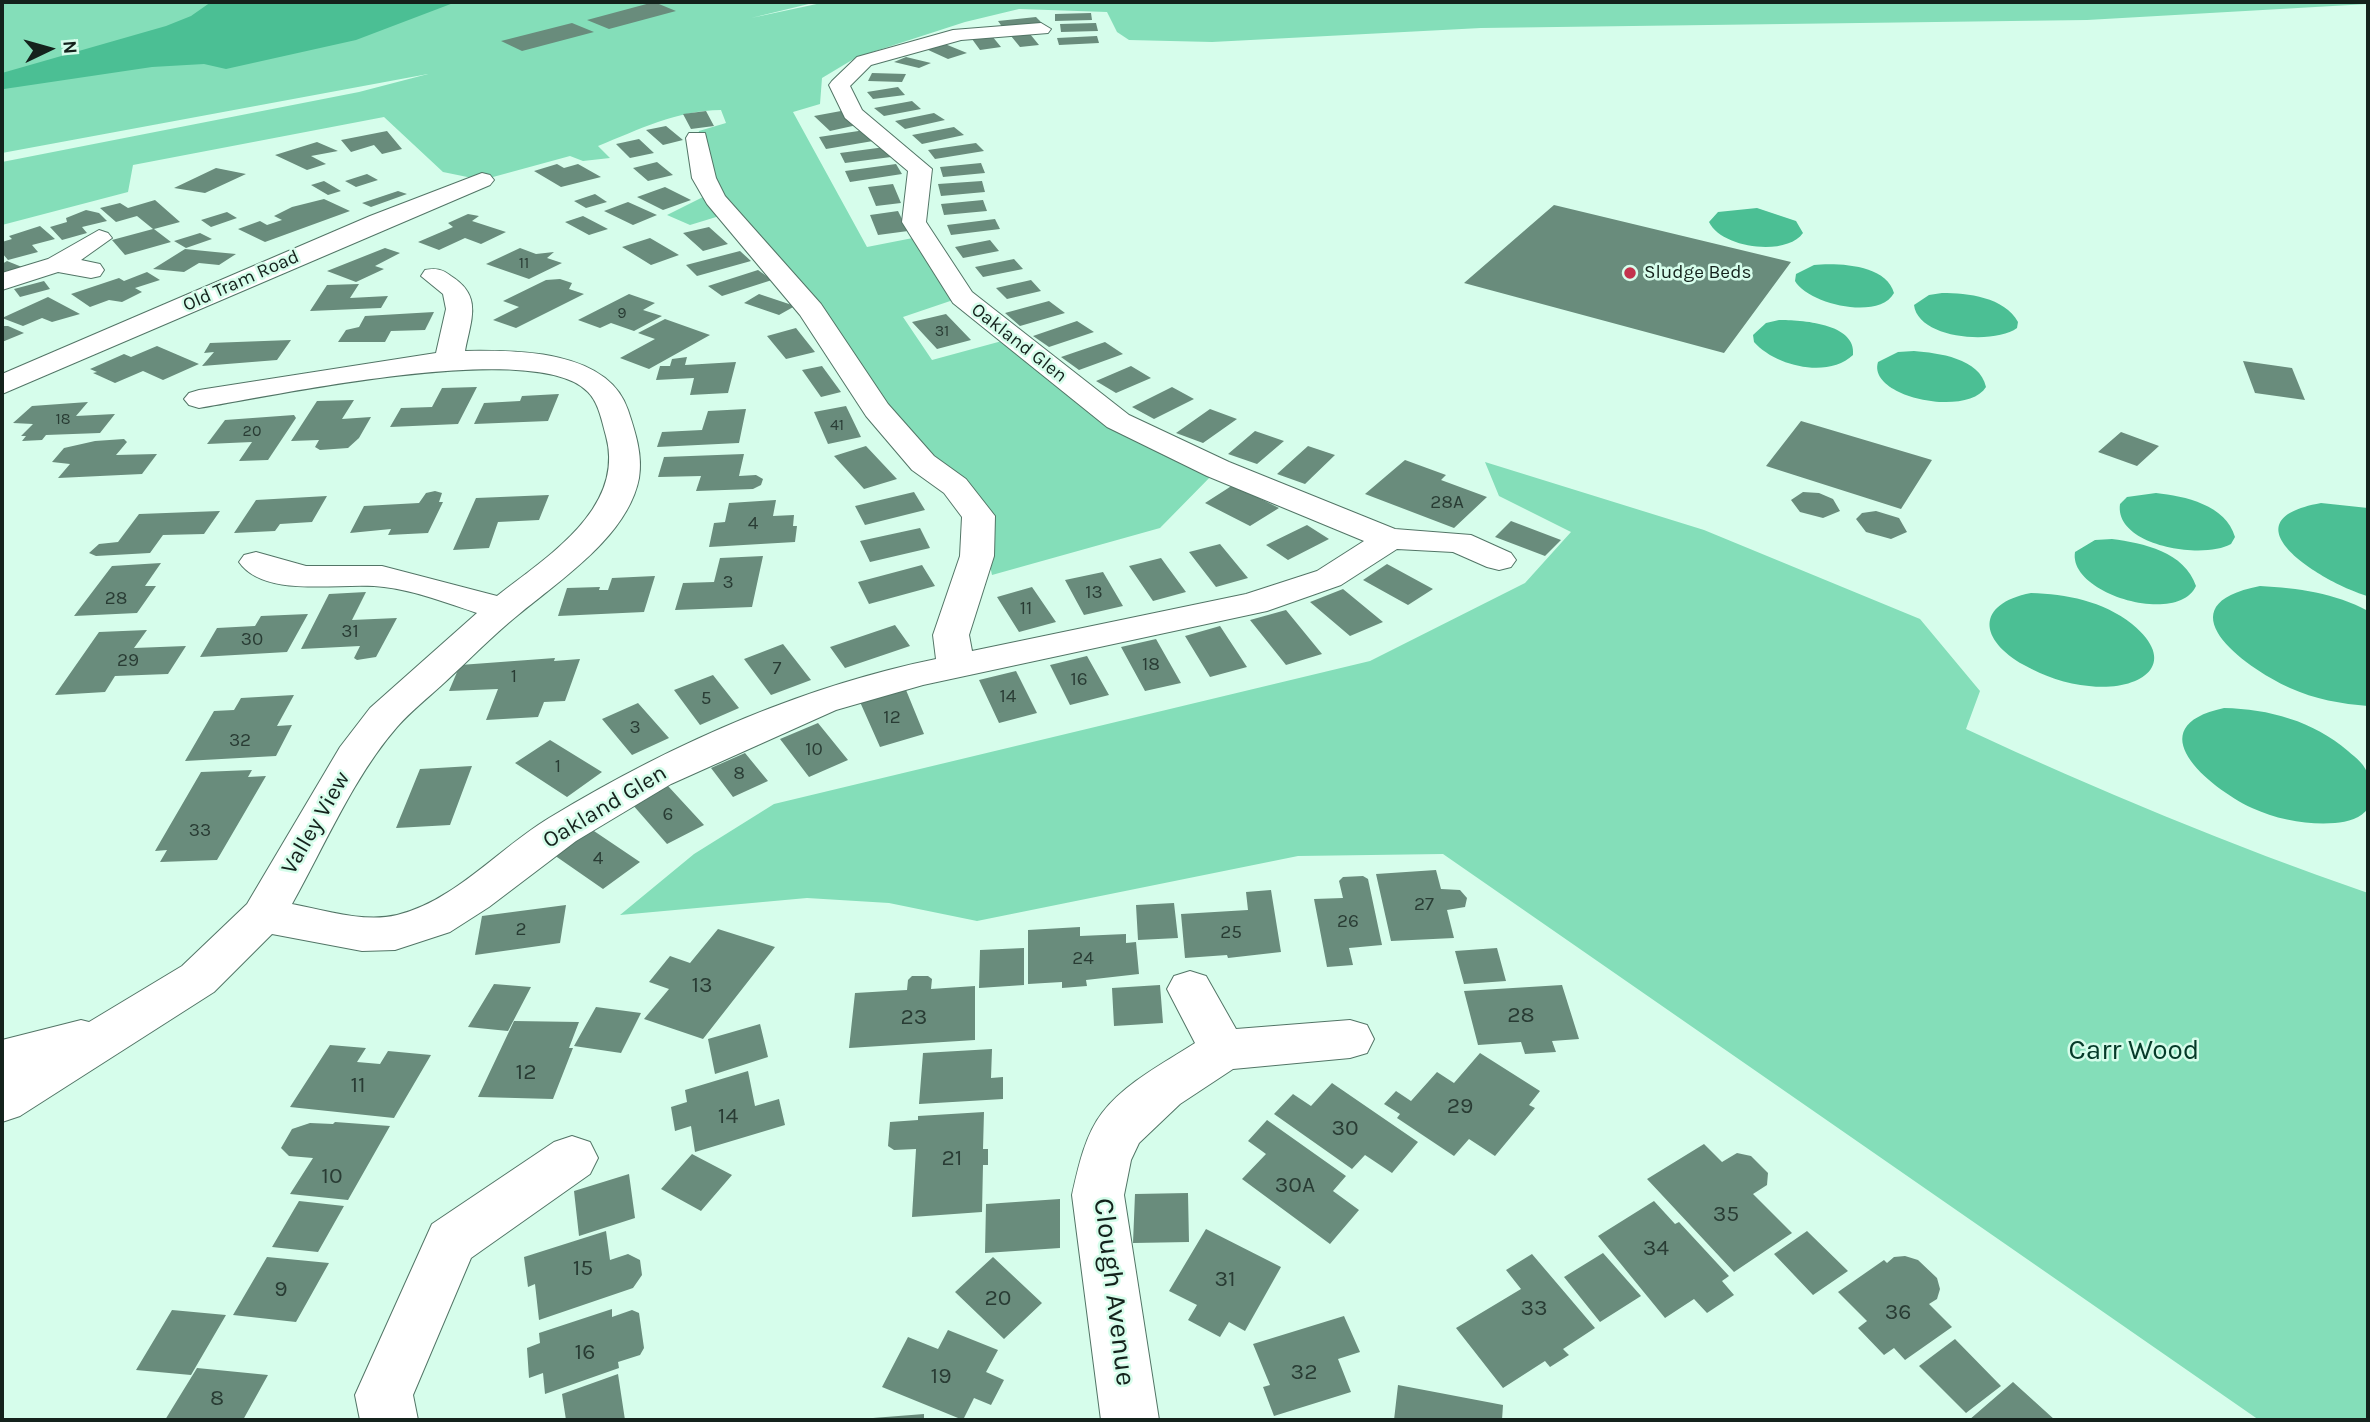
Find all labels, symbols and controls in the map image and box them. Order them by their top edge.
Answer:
north arrow [14,14,84,84]
text: N [58,39,81,55]
street label: Old Tram Road [179,245,303,317]
house number: 11 [519,253,529,273]
place label: Sludge Beds [1644,262,1751,284]
marker: Sludge Beds [1622,265,1638,281]
street label: Oakland Glen [967,299,1071,387]
house number: 9 [617,303,627,323]
house number: 31 [935,321,949,341]
house number: 18 [55,409,71,429]
house number: 41 [830,415,844,435]
house number: 20 [243,421,261,441]
house number: 28A [1430,492,1464,514]
house number: 4 [748,513,758,535]
house number: 3 [722,572,734,594]
house number: 13 [1085,582,1103,604]
house number: 28 [105,588,127,610]
house number: 11 [1020,598,1032,620]
house number: 31 [341,621,359,643]
house number: 30 [241,629,263,651]
house number: 29 [117,650,139,672]
house number: 18 [1142,654,1160,676]
house number: 7 [773,658,781,680]
house number: 1 [511,666,517,688]
house number: 16 [1070,669,1088,691]
house number: 14 [1000,686,1016,708]
house number: 5 [701,688,711,710]
house number: 12 [883,707,901,729]
house number: 3 [629,717,641,739]
house number: 32 [229,730,251,752]
house number: 10 [805,739,823,761]
house number: 1 [555,756,561,778]
street label: Oakland Glen [538,759,672,855]
house number: 8 [733,763,745,785]
street label: Valley View [276,767,356,879]
house number: 6 [663,804,673,826]
house number: 33 [189,820,211,842]
house number: 4 [593,848,603,870]
house number: 27 [1414,894,1434,916]
house number: 26 [1337,911,1359,933]
house number: 2 [515,919,527,941]
house number: 25 [1220,922,1242,944]
house number: 24 [1072,948,1094,970]
house number: 13 [691,971,713,999]
house number: 28 [1507,1001,1535,1029]
house number: 23 [901,1003,927,1031]
park label: Carr Wood [2069,1034,2199,1068]
house number: 12 [516,1058,536,1086]
house number: 11 [350,1071,366,1099]
house number: 29 [1447,1092,1473,1120]
house number: 14 [718,1102,738,1130]
house number: 30 [1331,1114,1359,1142]
house number: 21 [942,1144,962,1172]
house number: 10 [321,1162,343,1190]
house number: 30A [1275,1171,1315,1199]
street label: Clough Avenue [1086,1196,1142,1388]
house number: 35 [1713,1200,1739,1228]
house number: 34 [1643,1234,1669,1262]
house number: 15 [573,1254,593,1282]
house number: 31 [1214,1265,1236,1293]
house number: 9 [274,1275,288,1303]
house number: 20 [985,1284,1011,1312]
house number: 33 [1520,1294,1548,1322]
house number: 36 [1885,1298,1911,1326]
house number: 16 [575,1338,595,1366]
house number: 32 [1291,1358,1317,1386]
house number: 19 [931,1362,951,1390]
house number: 8 [210,1384,224,1412]

